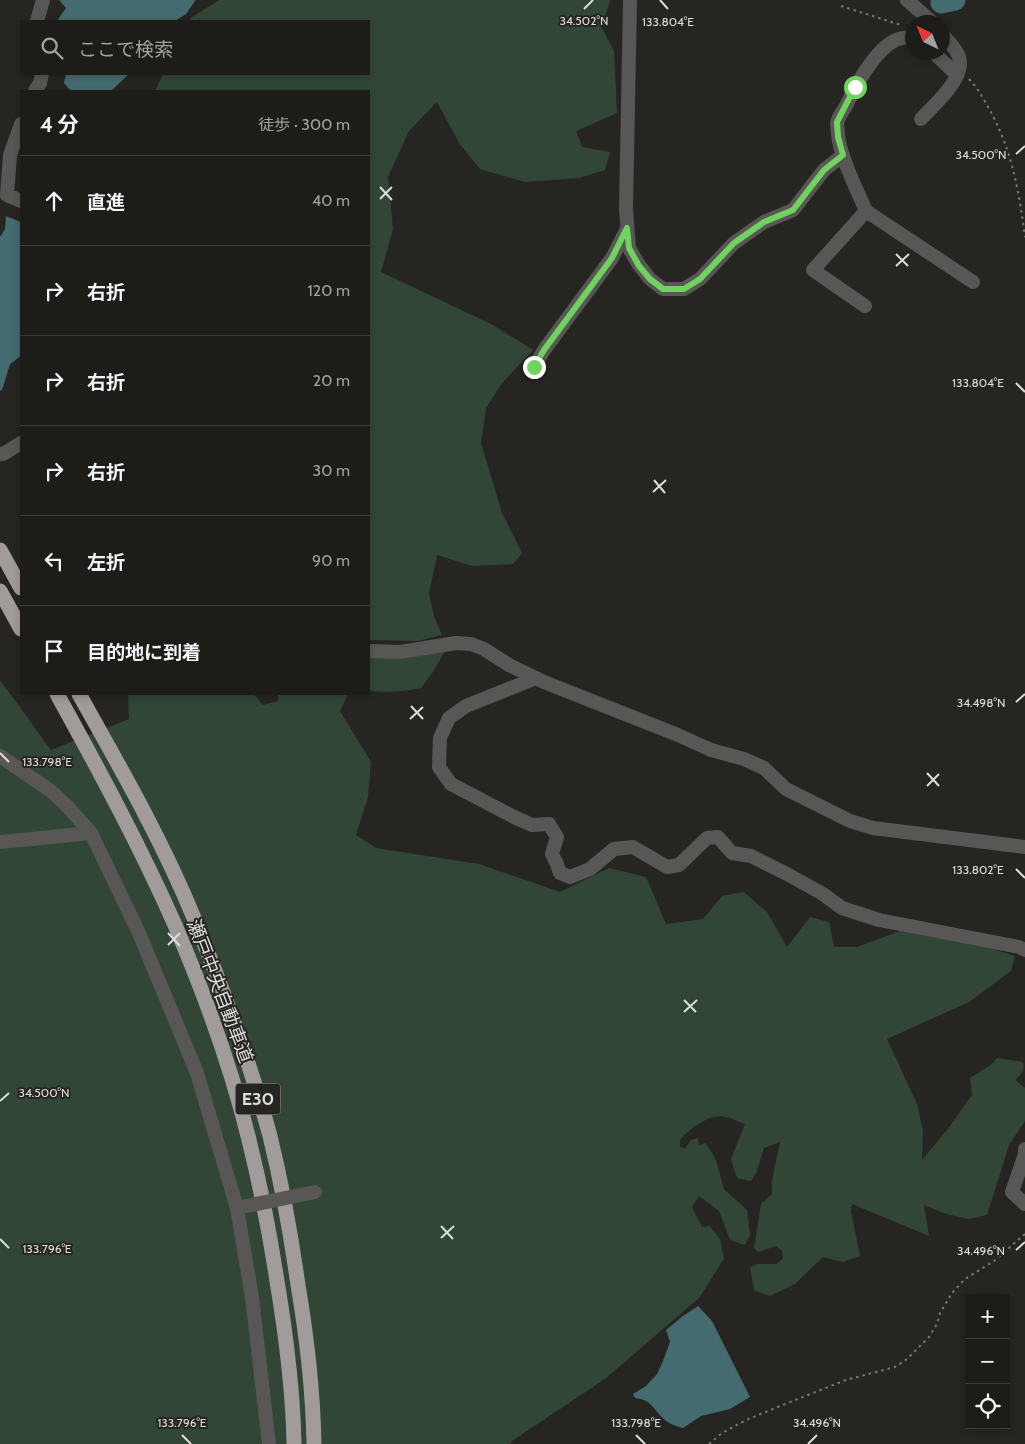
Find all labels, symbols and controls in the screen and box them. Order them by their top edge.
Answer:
text: 34.502°N [560,13,608,28]
text: 133.804°E [642,14,694,29]
north arrow [905,15,950,60]
search box [20,20,370,75]
icon: search [38,34,66,62]
text: ここで検索 [78,38,173,61]
route start [844,76,867,99]
text: 4 分 [40,112,79,137]
text: 徒歩 · 300 m [258,115,350,134]
text: 34.500°N [956,147,1006,162]
icon: ahead [40,187,68,215]
text: 直進 [87,191,125,214]
text: 40 m [312,191,350,210]
icon: right [40,277,68,305]
text: 右折 [87,281,125,304]
text: 120 m [308,281,350,300]
route end [523,356,546,379]
icon: right [40,367,68,395]
text: 右折 [87,371,125,394]
text: 20 m [313,371,350,390]
text: 133.804°E [952,375,1004,390]
icon: right [40,457,68,485]
text: 右折 [87,461,125,484]
text: 30 m [313,461,350,480]
icon: left [40,547,68,575]
text: 左折 [87,551,125,574]
text: 90 m [312,551,350,570]
icon: arrive [40,637,68,665]
text: 目的地に到着 [87,641,201,664]
text: 34.498°N [957,695,1005,710]
text: 133.798°E [22,754,72,769]
text: 133.802°E [952,862,1004,877]
street label: 瀬戸中央自動車道 [182,916,258,1066]
road number: E30 [236,1084,280,1114]
text: 34.500°N [19,1085,69,1100]
text: 133.796°E [22,1241,72,1256]
text: 34.496°N [957,1243,1005,1258]
map controls [965,1294,1010,1429]
button: + [965,1294,1010,1339]
button: − [965,1339,1010,1384]
button: locate [965,1384,1010,1429]
text: 133.796°E [157,1415,207,1430]
text: 133.798°E [611,1415,661,1430]
text: 34.496°N [793,1415,841,1430]

